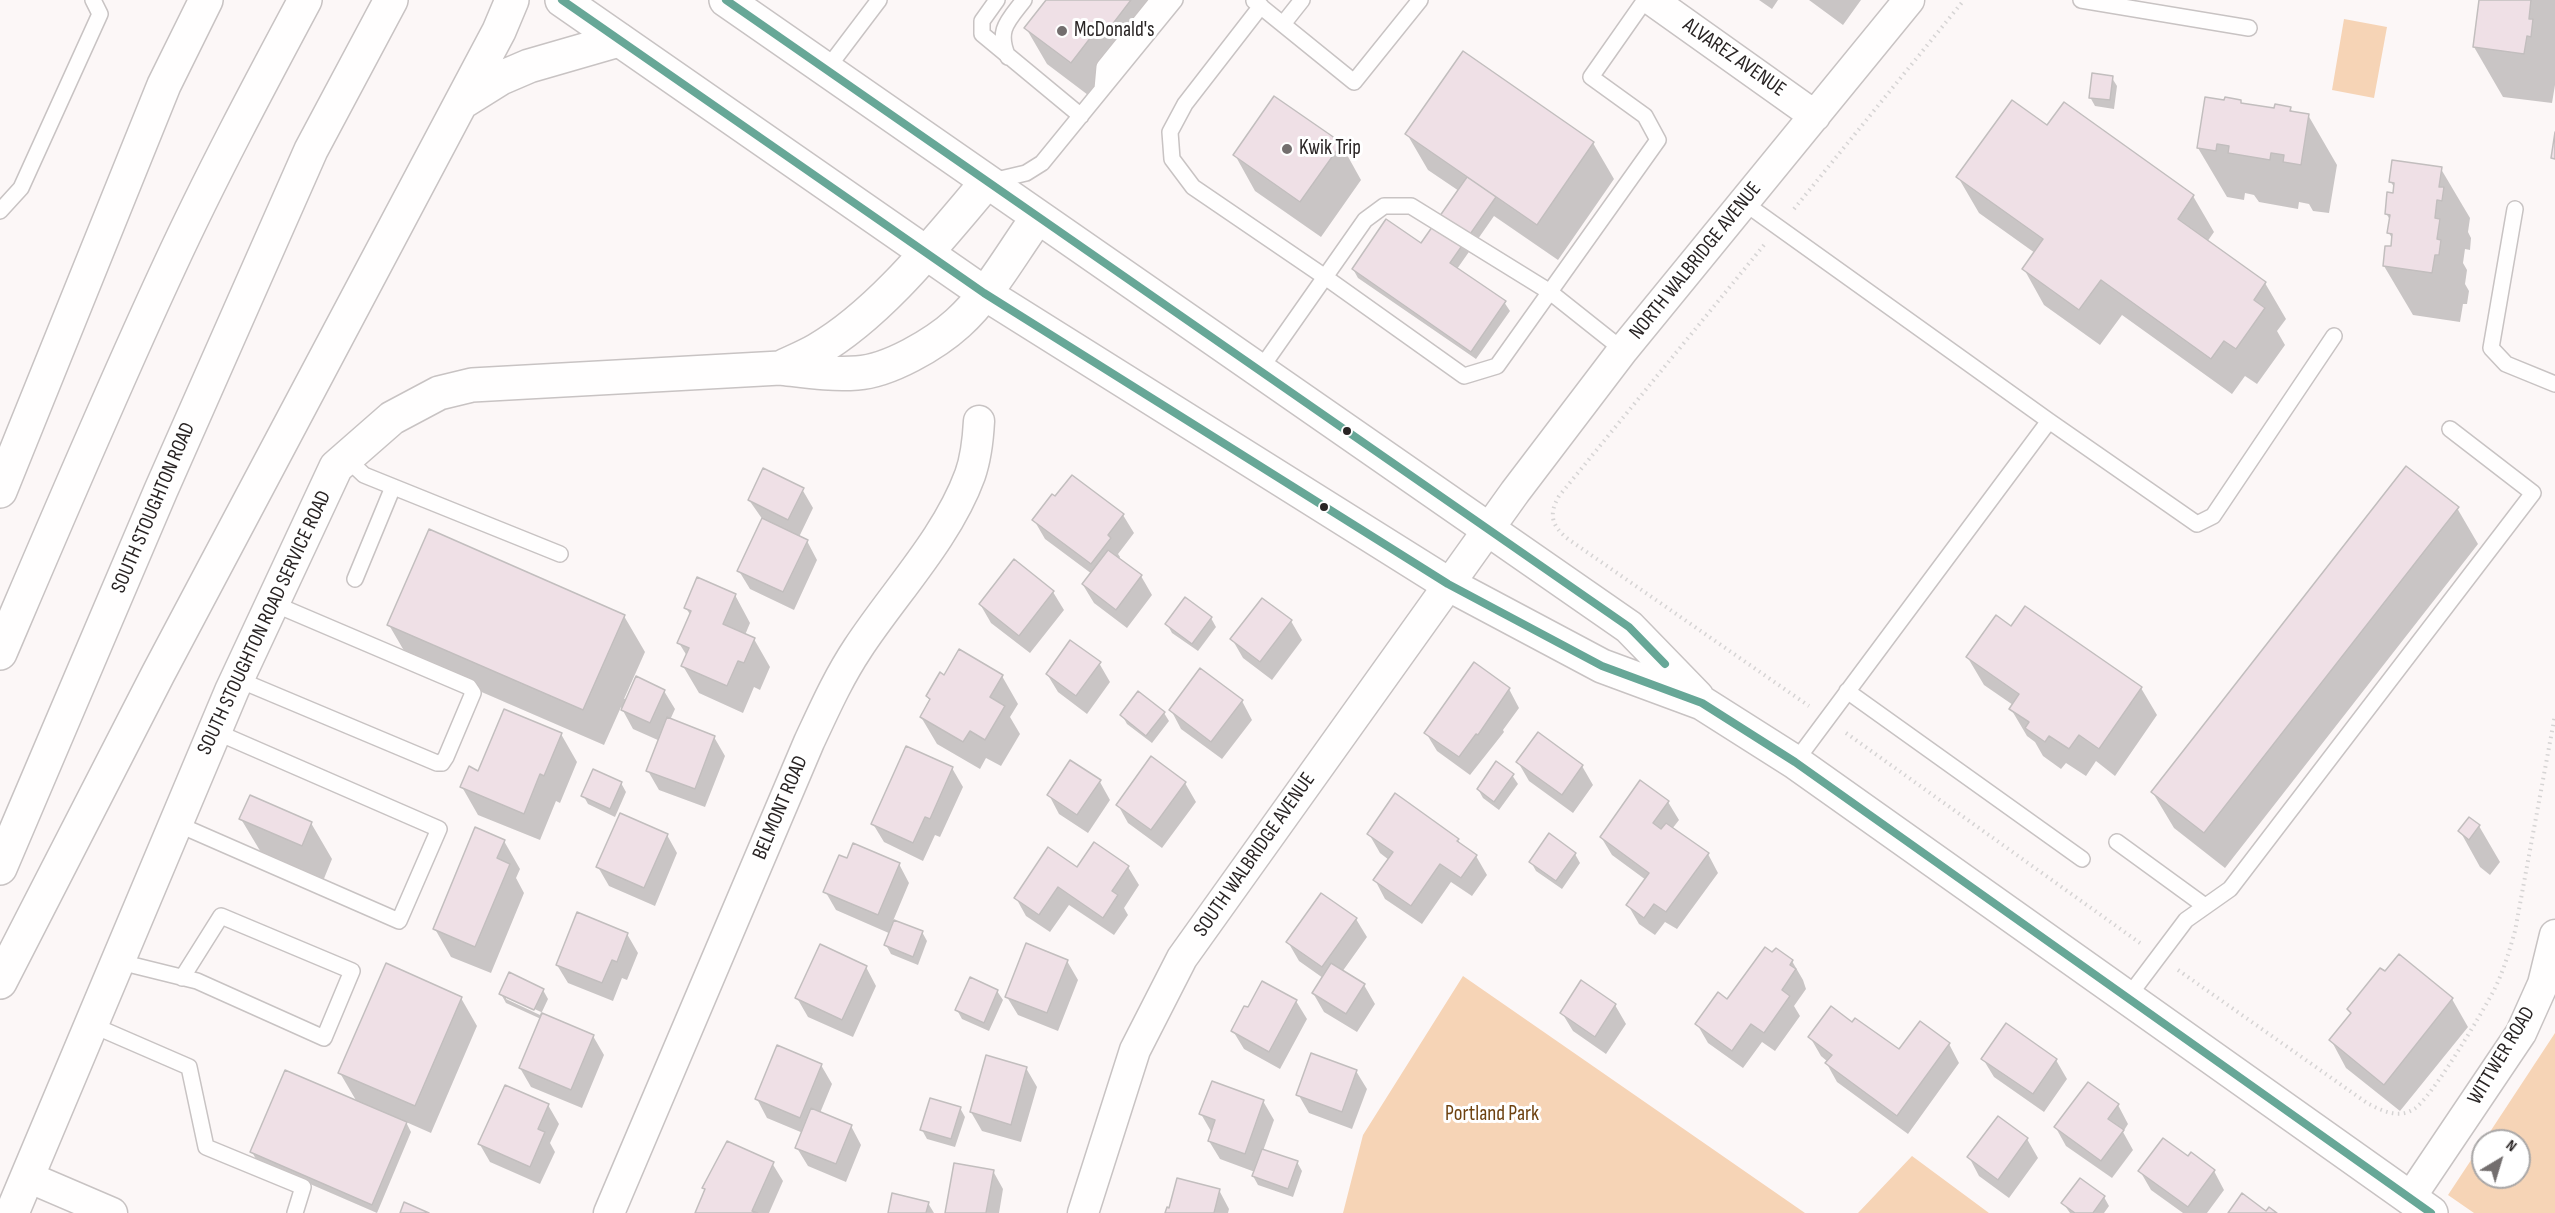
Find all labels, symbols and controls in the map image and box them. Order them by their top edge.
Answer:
street label: ALVAREZ AVENUE [1678,13,1790,103]
place label: McDonald's [1074,18,1154,44]
marker: McDonald's [1055,24,1069,38]
place label: Kwik Trip [1299,136,1361,162]
marker: Kwik Trip [1280,142,1294,156]
street label: NORTH WALBRIDGE AVENUE [1625,177,1767,345]
street label: SOUTH STOUGHTON ROAD [107,419,201,597]
unlabelled marker [1341,425,1353,437]
street label: SOUTH STOUGHTON ROAD SERVICE ROAD [193,487,337,759]
unlabelled marker [1318,501,1330,513]
street label: BELMONT ROAD [748,752,814,864]
street label: SOUTH WALBRIDGE AVENUE [1189,768,1321,942]
street label: WITTWER ROAD [2463,1003,2541,1109]
park label: Portland Park [1445,1102,1539,1128]
north arrow [2471,1129,2531,1189]
text: N [2502,1136,2520,1156]

